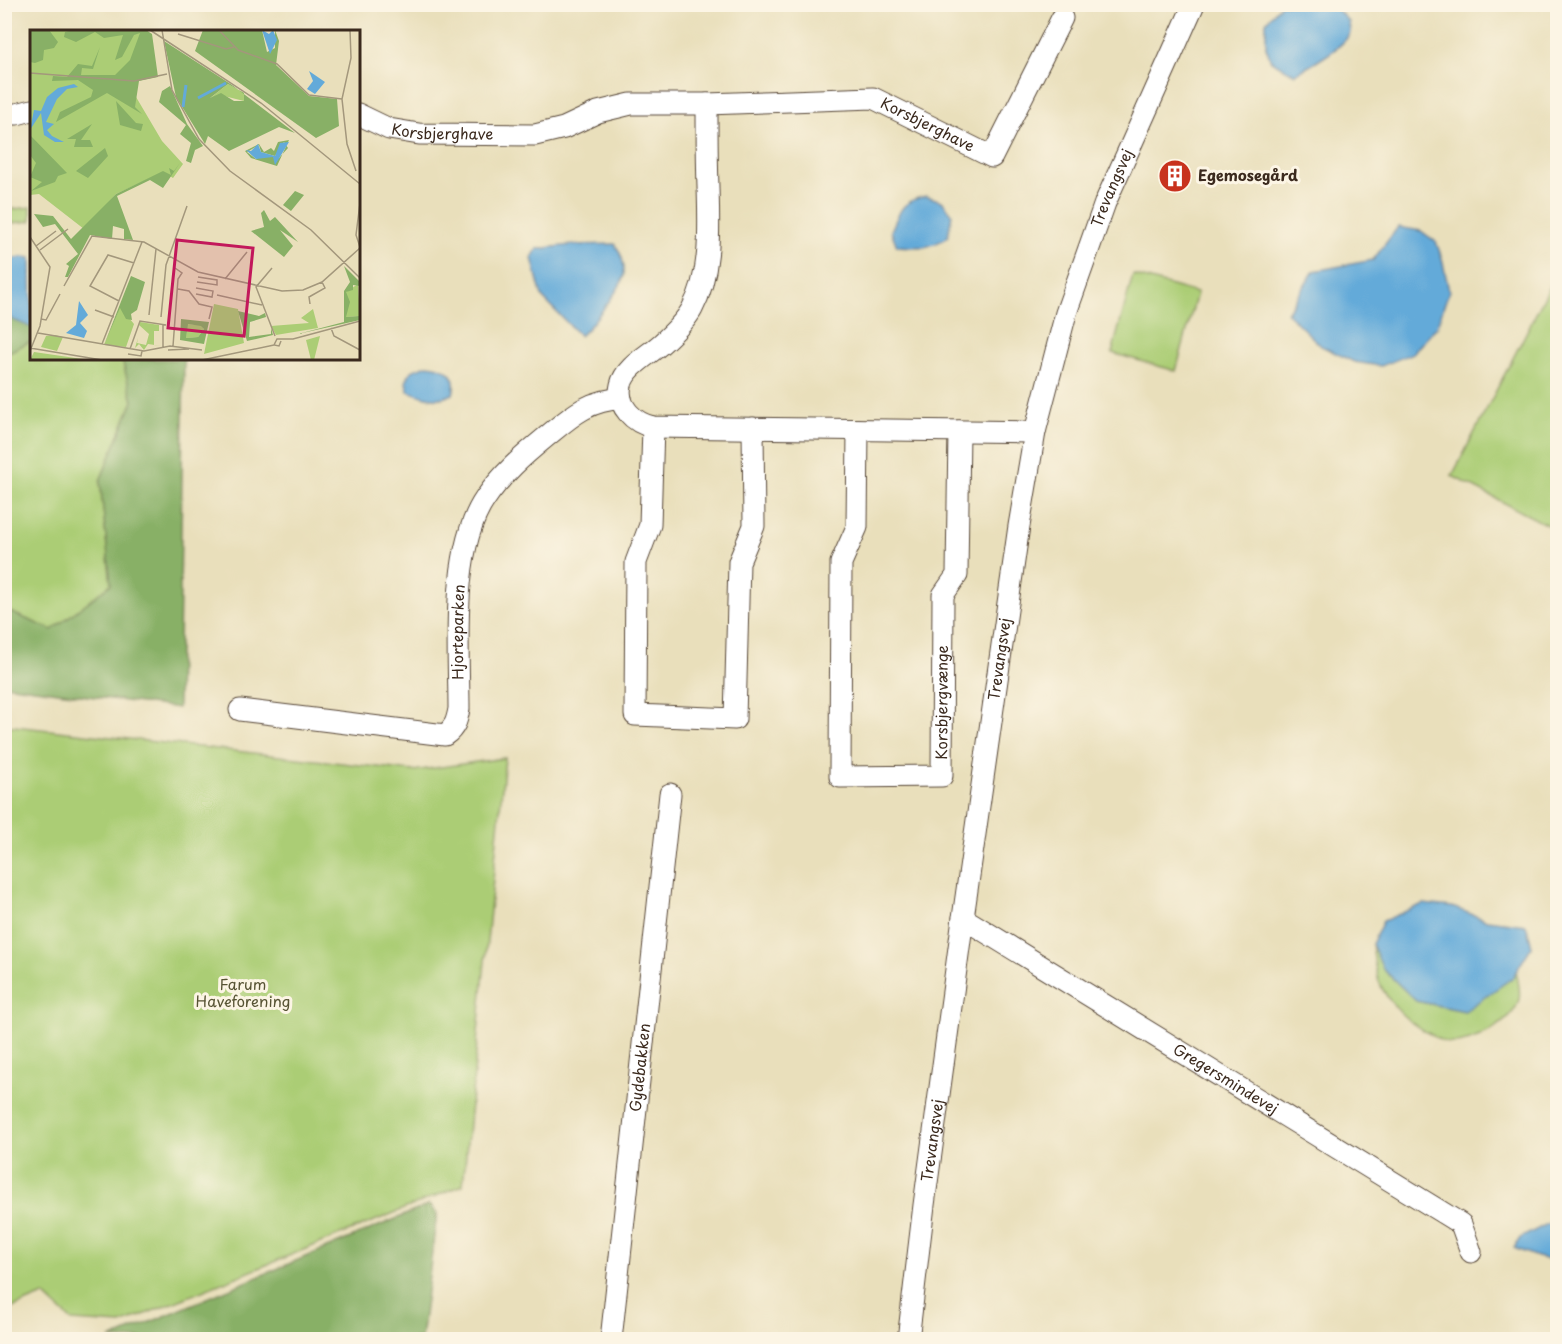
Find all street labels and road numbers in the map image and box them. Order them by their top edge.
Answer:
street label: Korsbjerghave [877,91,979,157]
street label: Korsbjerghave [390,117,493,145]
street label: Trevangsvej [1084,145,1138,230]
street label: Hjorteparken [445,583,470,680]
street label: Trevangsvej [981,616,1016,702]
street label: Korsbjergvænge [929,645,953,760]
street label: Gydebakken [623,1022,655,1113]
street label: Gregersmindevej [1169,1037,1283,1119]
street label: Trevangsvej [914,1098,948,1183]

